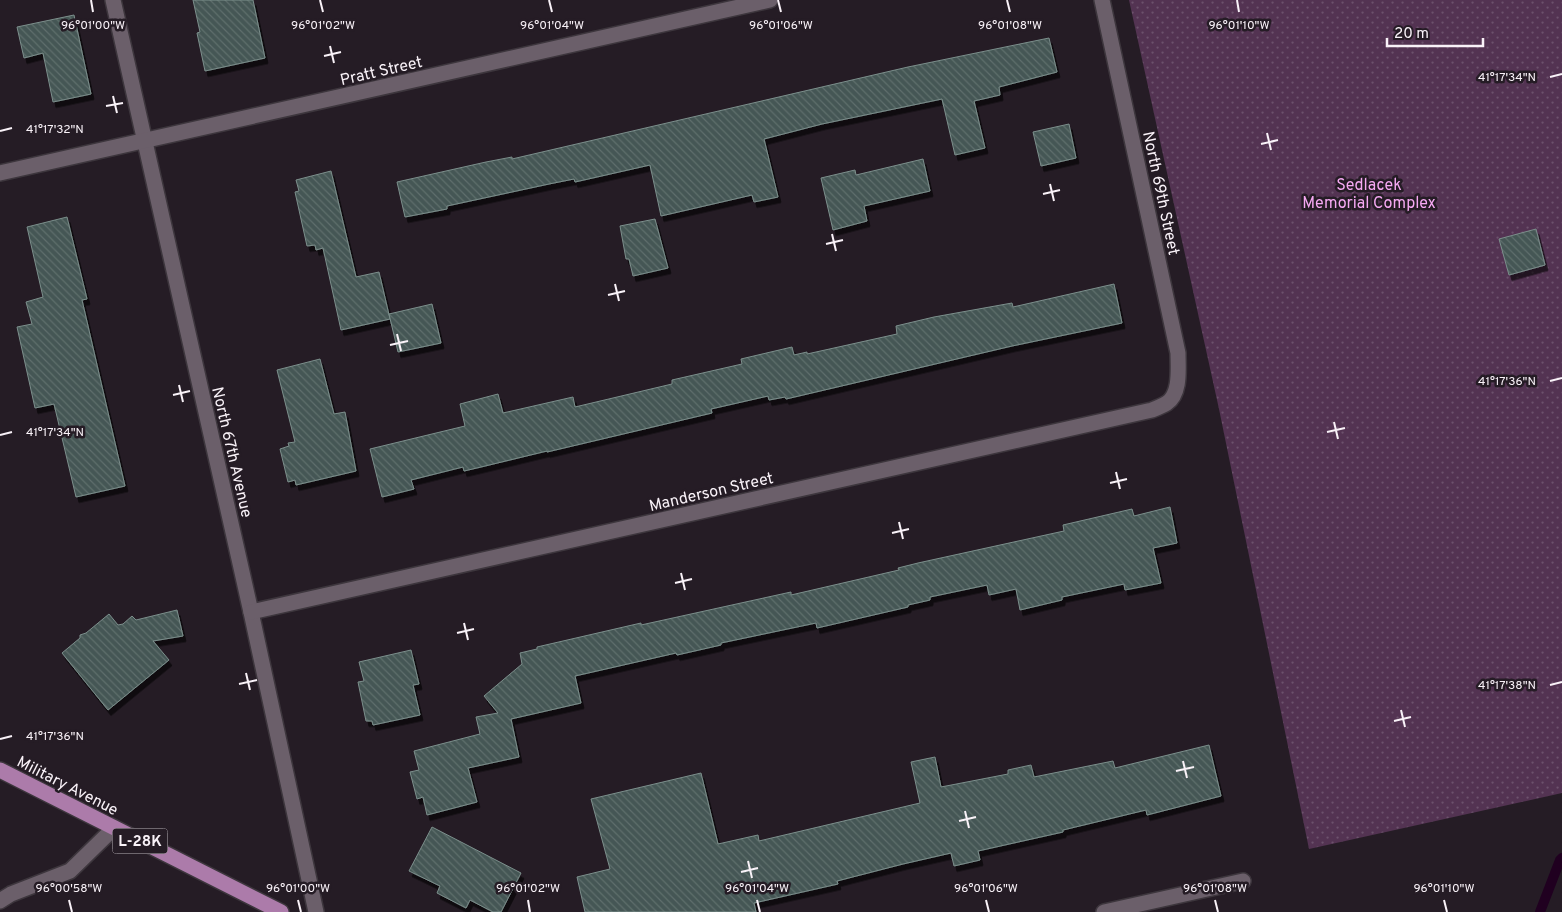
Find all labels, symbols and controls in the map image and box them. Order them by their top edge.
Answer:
scale bar [1387,15,1483,47]
text: 96°01'00"W [61,18,125,34]
text: 96°01'02"W [291,18,355,34]
text: 96°01'04"W [520,18,584,34]
text: 96°01'06"W [749,18,813,34]
text: 96°01'08"W [978,18,1042,34]
text: 96°01'10"W [1208,18,1270,34]
text: 20 m [1394,25,1429,44]
street label: Pratt Street [338,53,425,91]
text: 41°17'34"N [1478,70,1536,86]
text: 41°17'32"N [26,122,84,138]
street label: North 69th Street [1137,130,1183,257]
park label: Sedlacek Memorial Complex [1302,176,1436,214]
text: 41°17'36"N [1478,374,1536,390]
street label: North 67th Avenue [206,385,256,520]
text: 41°17'34"N [26,425,84,441]
street label: Manderson Street [647,469,776,517]
text: 41°17'38"N [1478,678,1536,694]
text: 41°17'36"N [26,729,84,745]
street label: Military Avenue [13,753,121,821]
road number: L-28K [112,828,168,854]
text: 96°00'58"W [36,881,102,897]
text: 96°01'00"W [266,881,330,897]
text: 96°01'02"W [496,881,560,897]
text: 96°01'04"W [725,881,789,897]
text: 96°01'06"W [954,881,1018,897]
text: 96°01'08"W [1183,881,1247,897]
text: 96°01'10"W [1413,881,1475,897]

